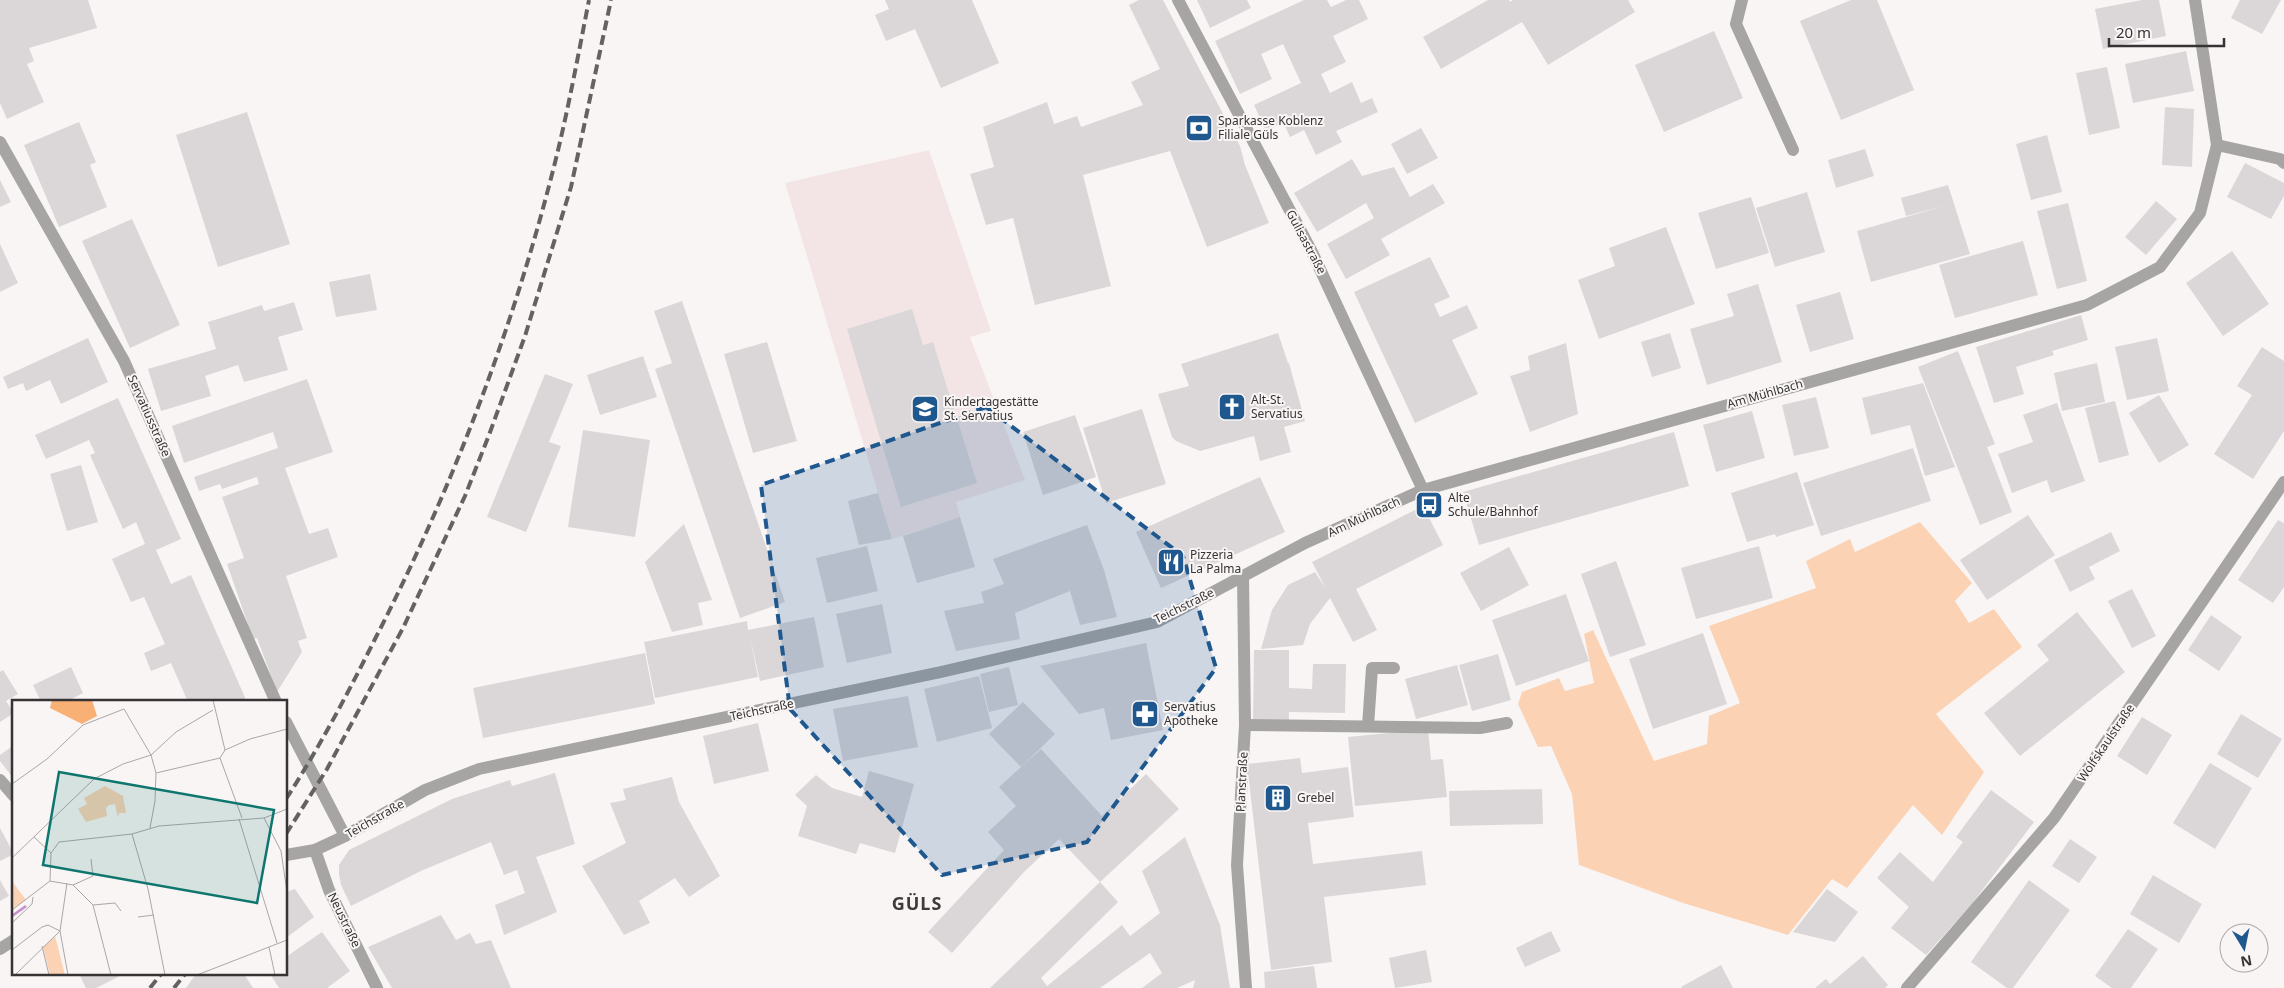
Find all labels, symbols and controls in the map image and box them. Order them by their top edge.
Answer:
scale bar [2109,15,2224,47]
text: 20 m [2116,22,2151,42]
place label: Sparkasse Koblenz Filiale Güls [1218,112,1324,143]
bank icon: Sparkasse Koblenz Filiale Güls [1184,113,1214,143]
street label: Gulisastraße [1282,207,1331,277]
street label: Servatiusstraße [124,372,175,459]
street label: Am Mühlbach [1725,375,1805,412]
place label: Alt-St. Servatius [1251,391,1303,422]
church icon: Alt-St. Servatius [1217,392,1247,422]
place label: Kindertagestätte St. Servatius [944,393,1039,424]
school or university icon: Kindertagestätte St. Servatius [910,394,940,424]
place label: Alte Schule/Bahnhof [1448,489,1539,520]
bus stop icon: Alte Schule/Bahnhof [1414,490,1444,520]
street label: Am Mühlbach [1325,492,1403,541]
place label: Pizzeria La Palma [1190,546,1241,577]
restaurant icon: Pizzeria La Palma [1156,547,1186,577]
street label: Teichstraße [1151,584,1217,627]
street label: Teichstraße [728,694,796,725]
place label: Servatius Apotheke [1164,698,1218,729]
pharmacy icon: Servatius Apotheke [1130,699,1160,729]
inset map [12,700,288,976]
street label: Wolfskaulstraße [2073,700,2138,785]
street label: Planstraße [1231,751,1252,813]
building icon: Grebel [1263,783,1293,813]
place label: Grebel [1297,789,1334,806]
street label: Teichstraße [342,795,407,842]
street label: Neustraße [324,889,365,950]
district label: GÜLS [892,891,942,915]
north arrow [2219,923,2269,973]
text: N [2239,951,2254,972]

